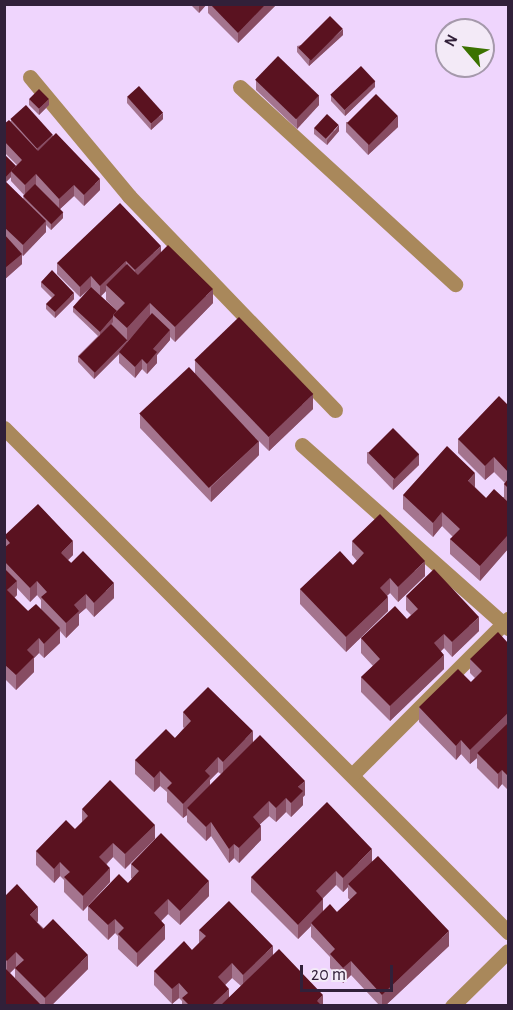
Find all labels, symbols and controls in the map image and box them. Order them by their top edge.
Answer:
north arrow [435,18,495,78]
text: N [441,32,461,49]
scale bar [303,953,396,991]
text: 20 m [311,966,346,984]

